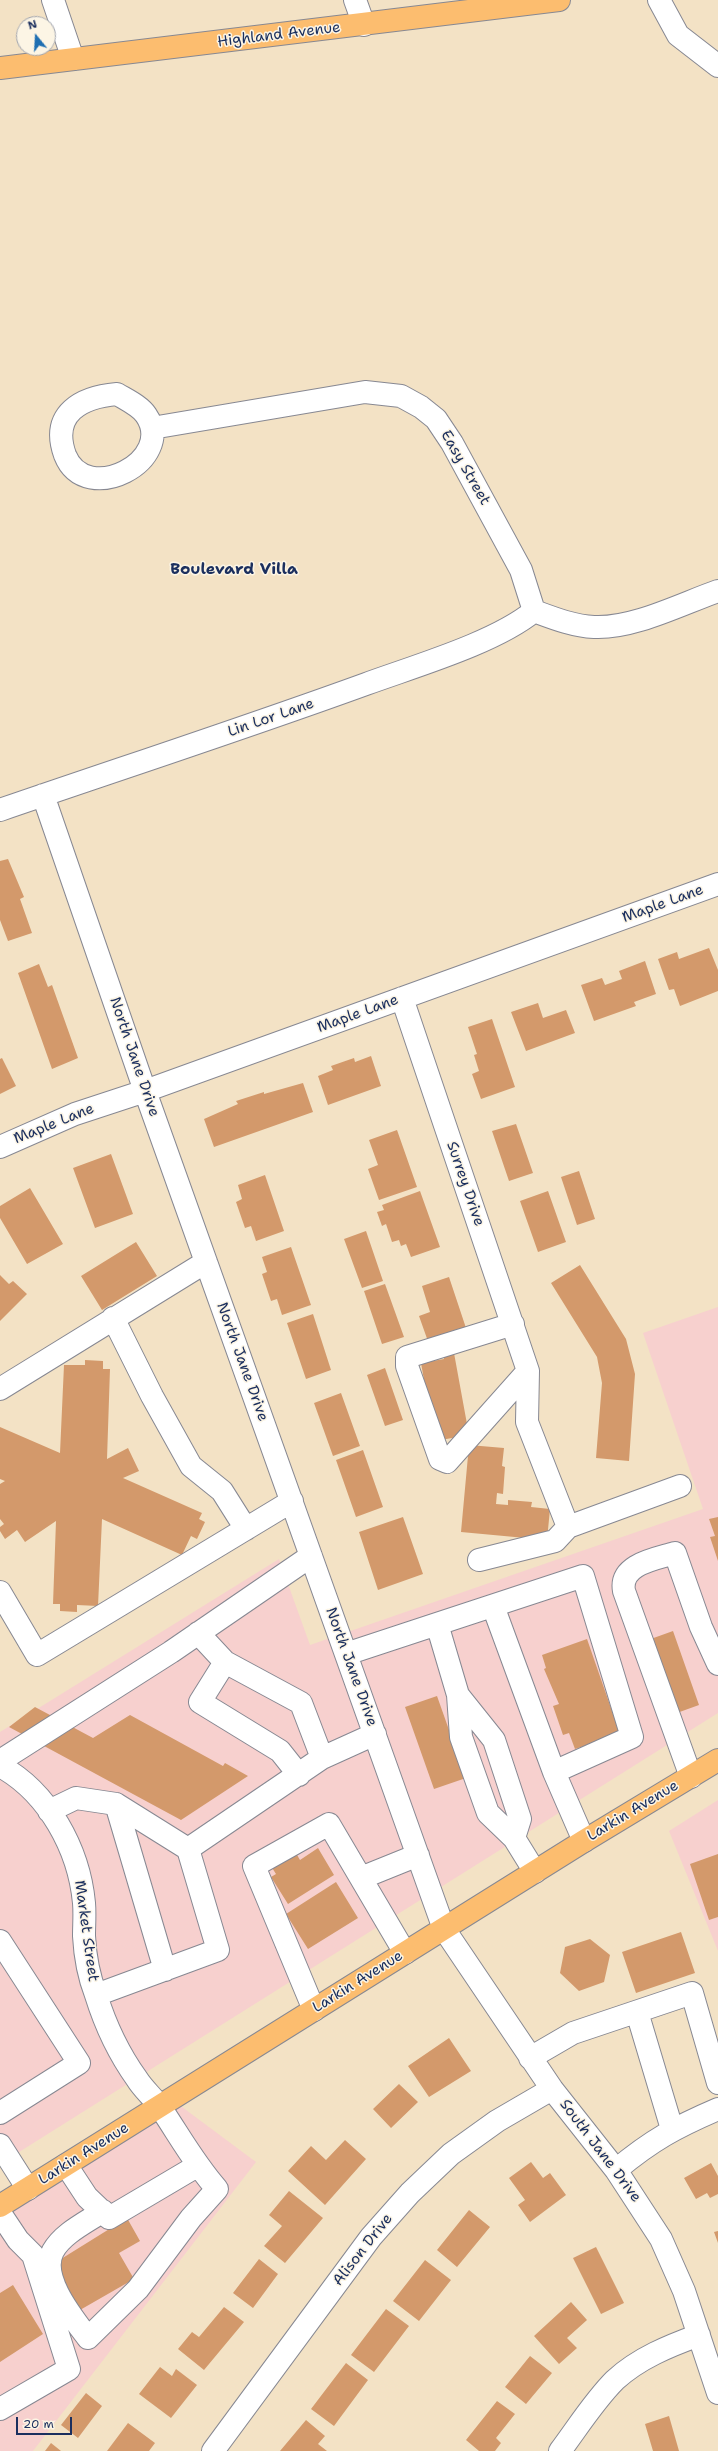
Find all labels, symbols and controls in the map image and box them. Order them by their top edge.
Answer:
north arrow [16,16,56,56]
text: N [26,17,39,34]
street label: Highland Avenue [217,19,341,51]
street label: Easy Street [436,427,494,509]
district label: Boulevard Villa [170,560,298,580]
street label: Lin Lor Lane [225,695,317,741]
street label: Maple Lane [620,881,706,927]
street label: Maple Lane [315,991,401,1037]
street label: North Jane Drive [105,995,163,1119]
street label: Maple Lane [11,1100,97,1148]
street label: Surrey Drive [442,1139,488,1229]
street label: North Jane Drive [212,1300,272,1424]
street label: North Jane Drive [321,1605,381,1729]
street label: Larkin Avenue [584,1777,682,1845]
street label: Market Street [70,1879,102,1983]
street label: Larkin Avenue [309,1947,407,2017]
street label: South Jane Drive [555,2096,645,2206]
street label: Larkin Avenue [35,2119,133,2189]
street label: Alison Drive [329,2210,397,2290]
scale bar [18,2409,74,2435]
text: 20 m [23,2416,54,2432]

